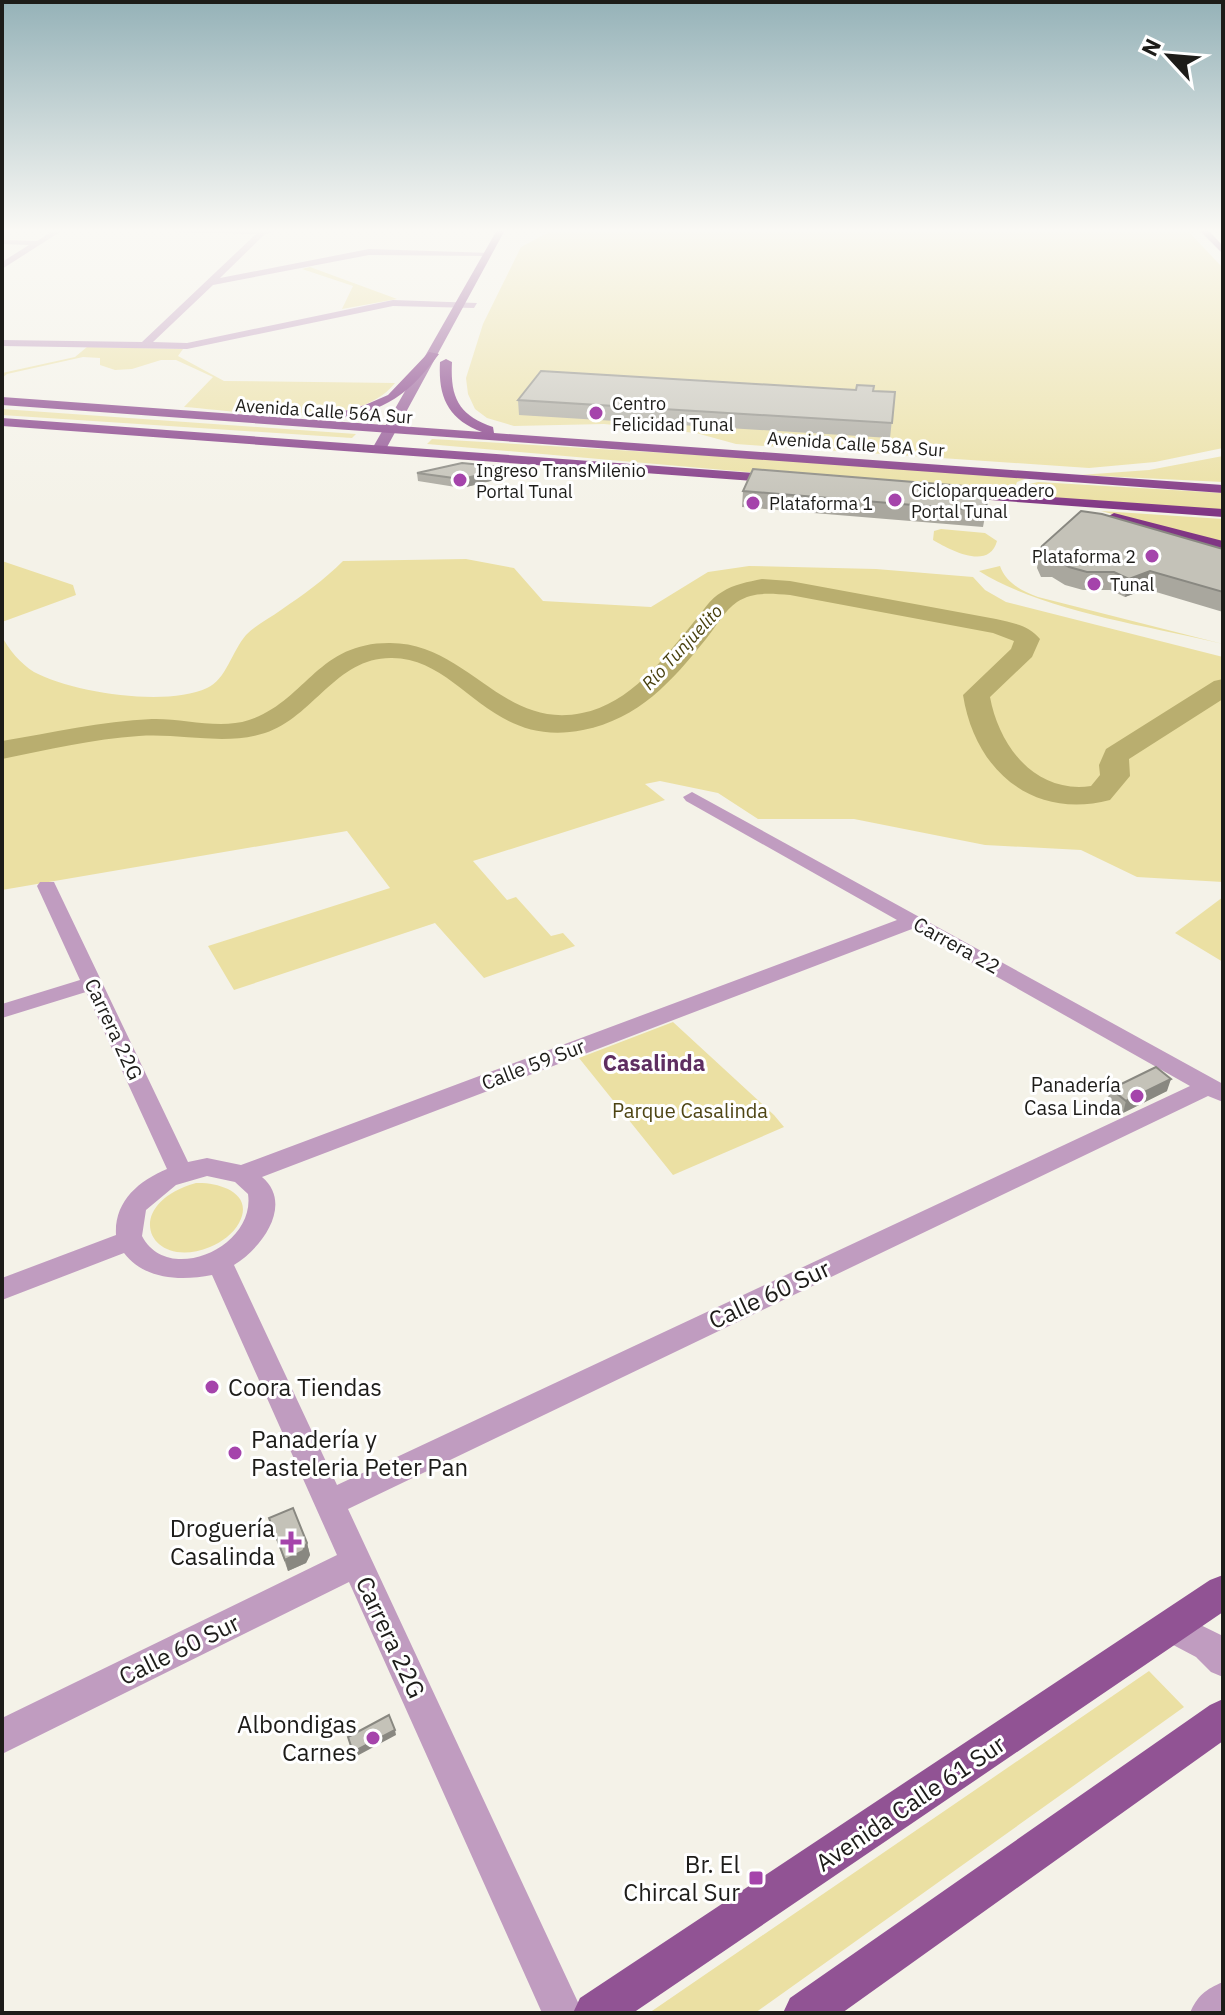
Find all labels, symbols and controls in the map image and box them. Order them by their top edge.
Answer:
north arrow [1129,16,1209,96]
text: N [1134,33,1167,61]
place label: Centro Felicidad Tunal [612,392,734,436]
street label: Avenida Calle 56A Sur [234,393,414,429]
marker: Centro Felicidad Tunal [587,404,605,422]
street label: Avenida Calle 58A Sur [766,426,946,462]
place label: Ingreso TransMilenio Portal Tunal [476,459,646,503]
marker: Ingreso TransMilenio Portal Tunal [451,471,469,489]
place label: Cicloparqueadero Portal Tunal [911,479,1054,523]
marker: Cicloparqueadero Portal Tunal [886,491,904,509]
place label: Plataforma 1 [769,492,873,515]
marker: Plataforma 1 [744,494,762,512]
place label: Plataforma 2 [1032,545,1136,568]
marker: Plataforma 2 [1143,547,1161,565]
place label: Tunal [1110,573,1154,596]
marker: Tunal [1085,575,1103,593]
water label: Río Tunjuelito [637,599,727,695]
street label: Carrera 22 [909,910,1005,980]
street label: Carrera 22G [79,974,149,1084]
street label: Calle 59 Sur [477,1032,589,1096]
district label: Casalinda [603,1048,705,1077]
place label: Panadería Casa Linda [1024,1071,1121,1121]
marker: Panadería Casa Linda [1128,1087,1146,1105]
park label: Parque Casalinda [612,1097,768,1124]
street label: Calle 60 Sur [703,1252,835,1336]
place label: Coora Tiendas [228,1371,382,1403]
marker: Coora Tiendas [203,1378,221,1396]
place label: Panadería y Pasteleria Peter Pan [251,1423,468,1483]
marker: Panadería y Pasteleria Peter Pan [226,1444,244,1462]
place label: Droguería Casalinda [170,1512,275,1572]
marker: Droguería Casalinda [282,1533,300,1551]
street label: Carrera 22G [349,1571,433,1703]
street label: Calle 60 Sur [113,1606,245,1692]
place label: Albondigas Carnes [237,1708,357,1768]
street label: Avenida Calle 61 Sur [809,1728,1011,1878]
marker: Albondigas Carnes [364,1729,382,1747]
place label: Br. El Chircal Sur [623,1848,740,1908]
marker: Br. El Chircal Sur [747,1869,765,1887]

